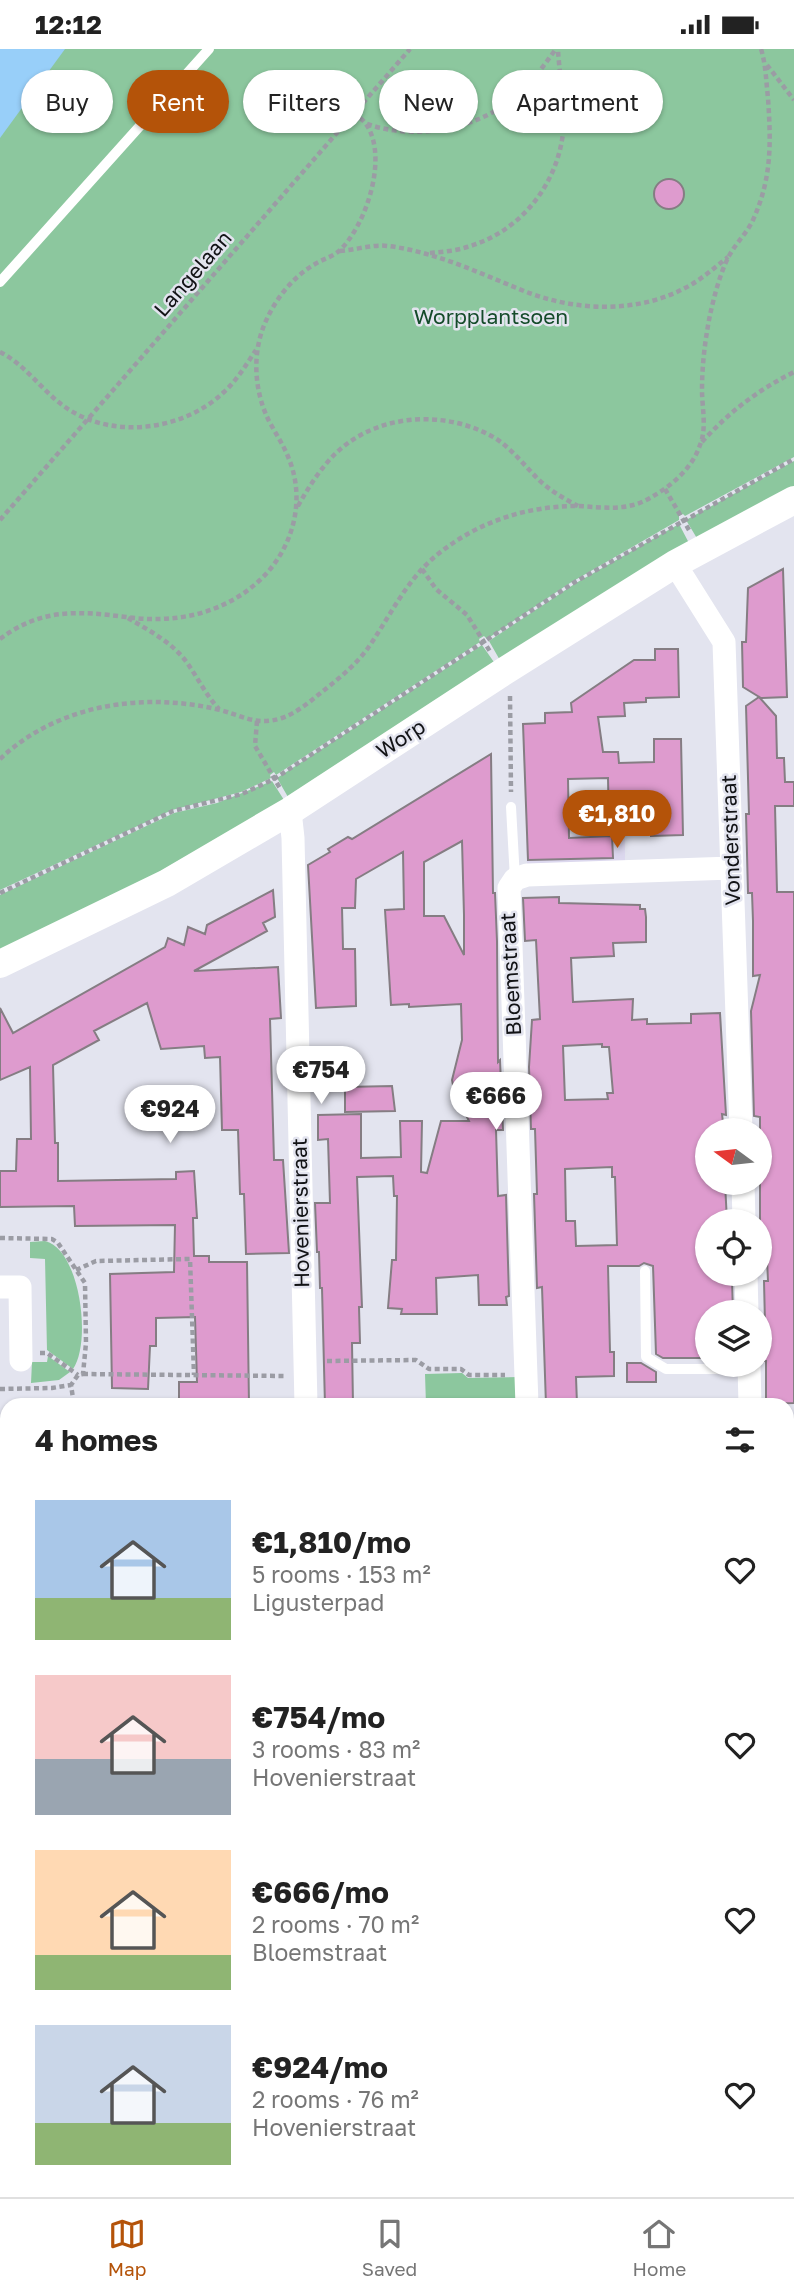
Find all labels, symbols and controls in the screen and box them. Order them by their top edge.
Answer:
text: 12:12 [35,9,102,40]
chip: Buy [21,70,113,133]
chip: Rent [127,70,229,133]
chip: Filters [243,70,365,133]
chip: New [379,70,478,133]
chip: Apartment [492,70,663,133]
street label: Langelaan [148,225,237,322]
park label: Worpplantsoen [414,303,568,329]
street label: Worp [371,713,430,764]
street label: Vonderstraat [715,774,745,906]
pin: €1,810 [560,791,674,850]
text: €1,810 [579,799,655,827]
street label: Bloemstraat [494,912,526,1036]
pin: €754 [280,1047,362,1106]
text: €754 [292,1055,350,1083]
pin: €666 [455,1073,537,1132]
text: €666 [466,1081,526,1109]
pin: €924 [129,1085,211,1145]
text: €924 [140,1094,200,1122]
north arrow [695,1118,772,1195]
map controls [695,1118,772,1377]
street label: Hovenierstraat [286,1138,314,1288]
button: locate [695,1209,772,1286]
button: layers [695,1300,772,1377]
icon: filters [721,1421,759,1459]
text: 4 homes [35,1422,158,1458]
text: €1,810/mo [252,1524,411,1560]
icon: home [91,1528,175,1612]
icon: heart [721,1551,759,1589]
text: 5 rooms · 153 m² [252,1560,431,1588]
text: Ligusterpad [252,1588,384,1616]
text: €754/mo [252,1699,385,1735]
icon: home [91,1703,175,1787]
icon: heart [721,1726,759,1764]
text: 3 rooms · 83 m² [252,1735,420,1763]
text: Hovenierstraat [252,1763,416,1791]
text: €666/mo [252,1874,389,1910]
icon: home [91,1878,175,1962]
icon: heart [721,1901,759,1939]
text: 2 rooms · 70 m² [252,1910,419,1938]
text: Bloemstraat [252,1938,387,1966]
text: €924/mo [252,2049,388,2085]
icon: home [91,2053,175,2137]
icon: heart [721,2076,759,2114]
text: 2 rooms · 76 m² [252,2085,419,2113]
text: Hovenierstraat [252,2113,416,2141]
tab: Map [108,2215,146,2280]
tab: Saved [362,2215,417,2280]
tab: Home [633,2215,686,2280]

